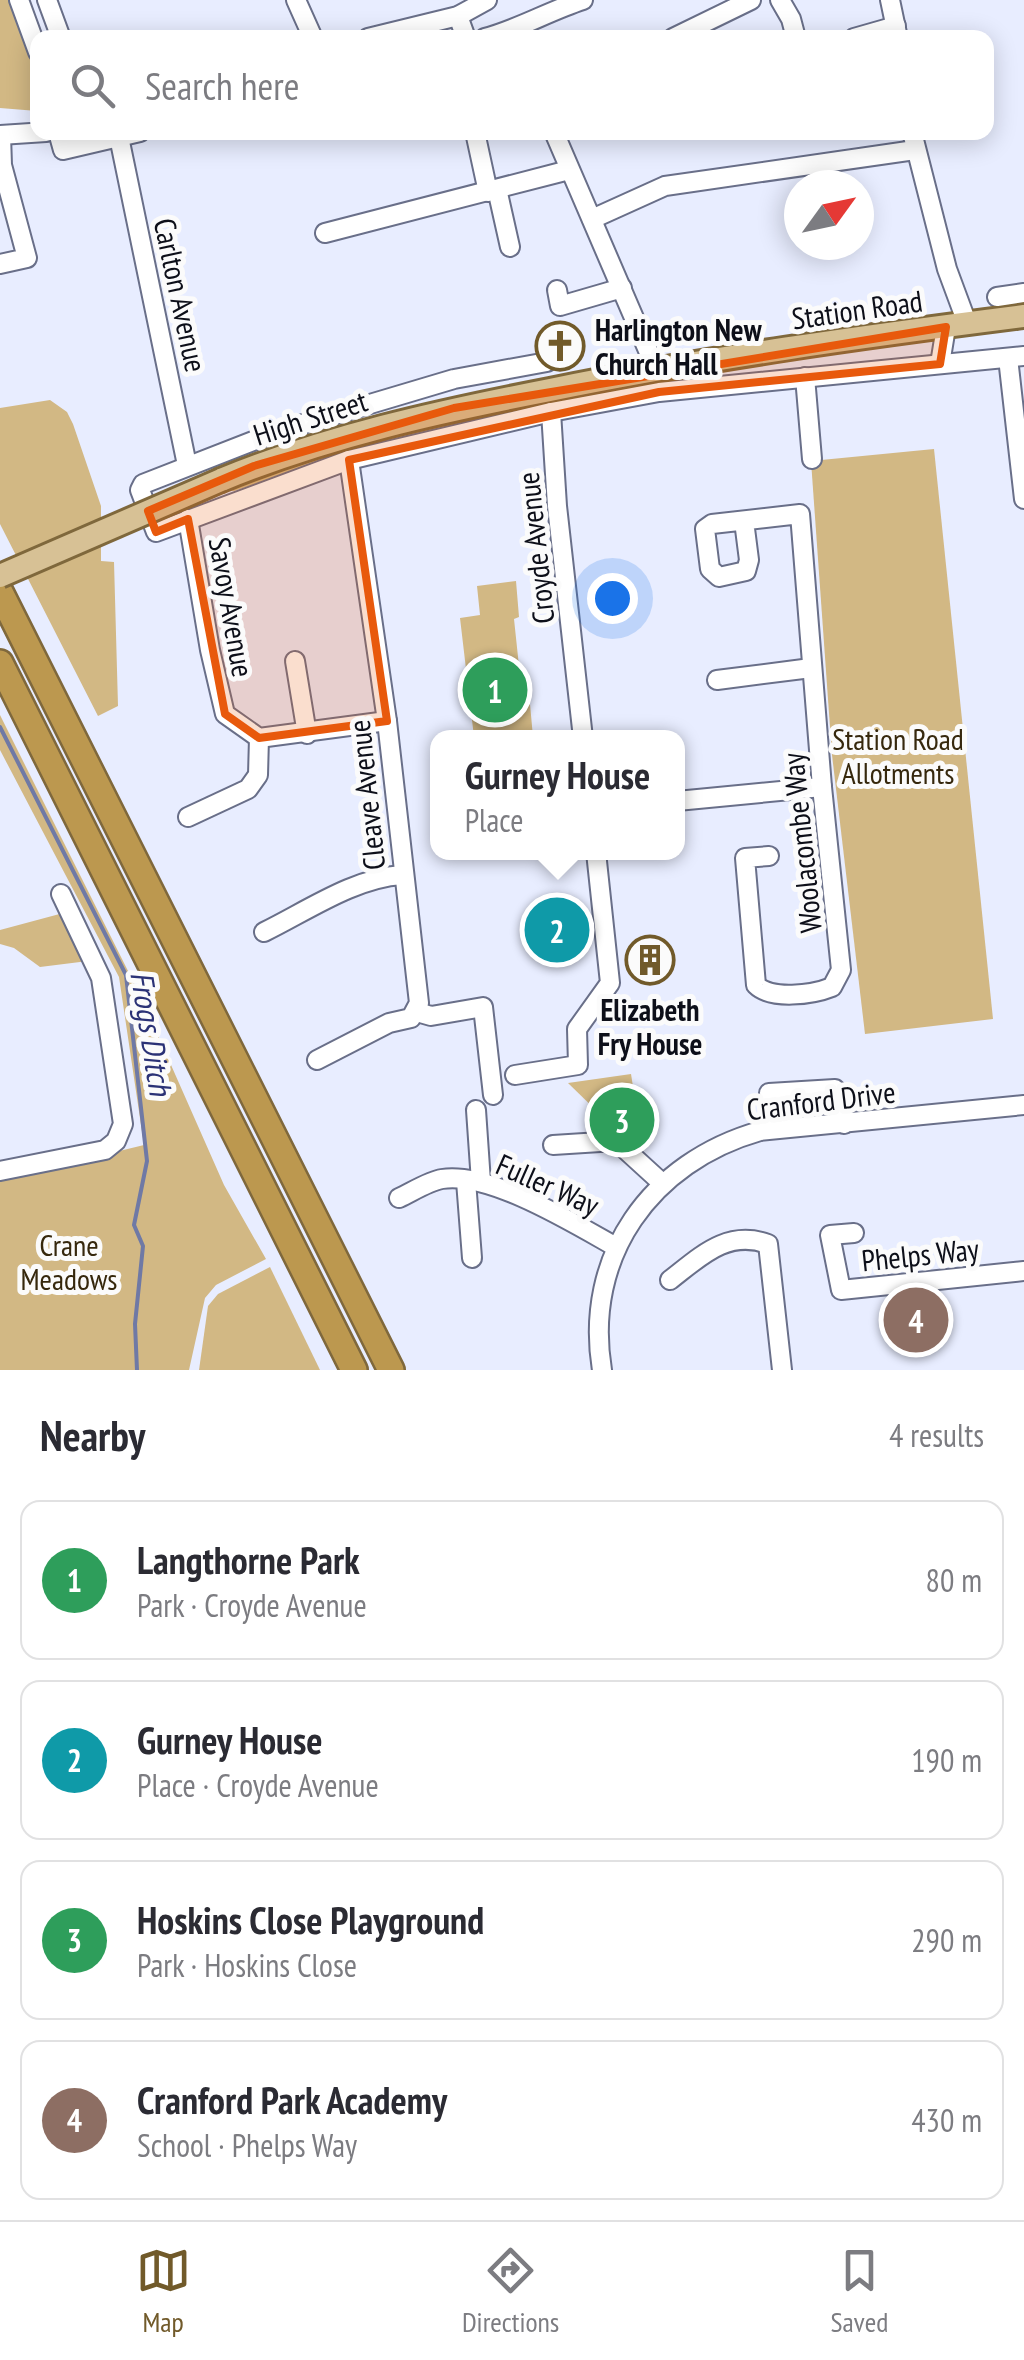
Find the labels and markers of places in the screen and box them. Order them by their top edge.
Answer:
place label: Harlington New Church Hall [595,310,763,383]
church icon: Harlington New Church Hall [534,320,586,372]
pin: 1 [462,652,528,728]
pin: 2 [524,892,590,968]
building icon: Elizabeth Fry House [624,934,676,986]
place label: Elizabeth Fry House [598,990,702,1063]
pin: 3 [590,1082,654,1158]
pin: 4 [884,1282,948,1358]

